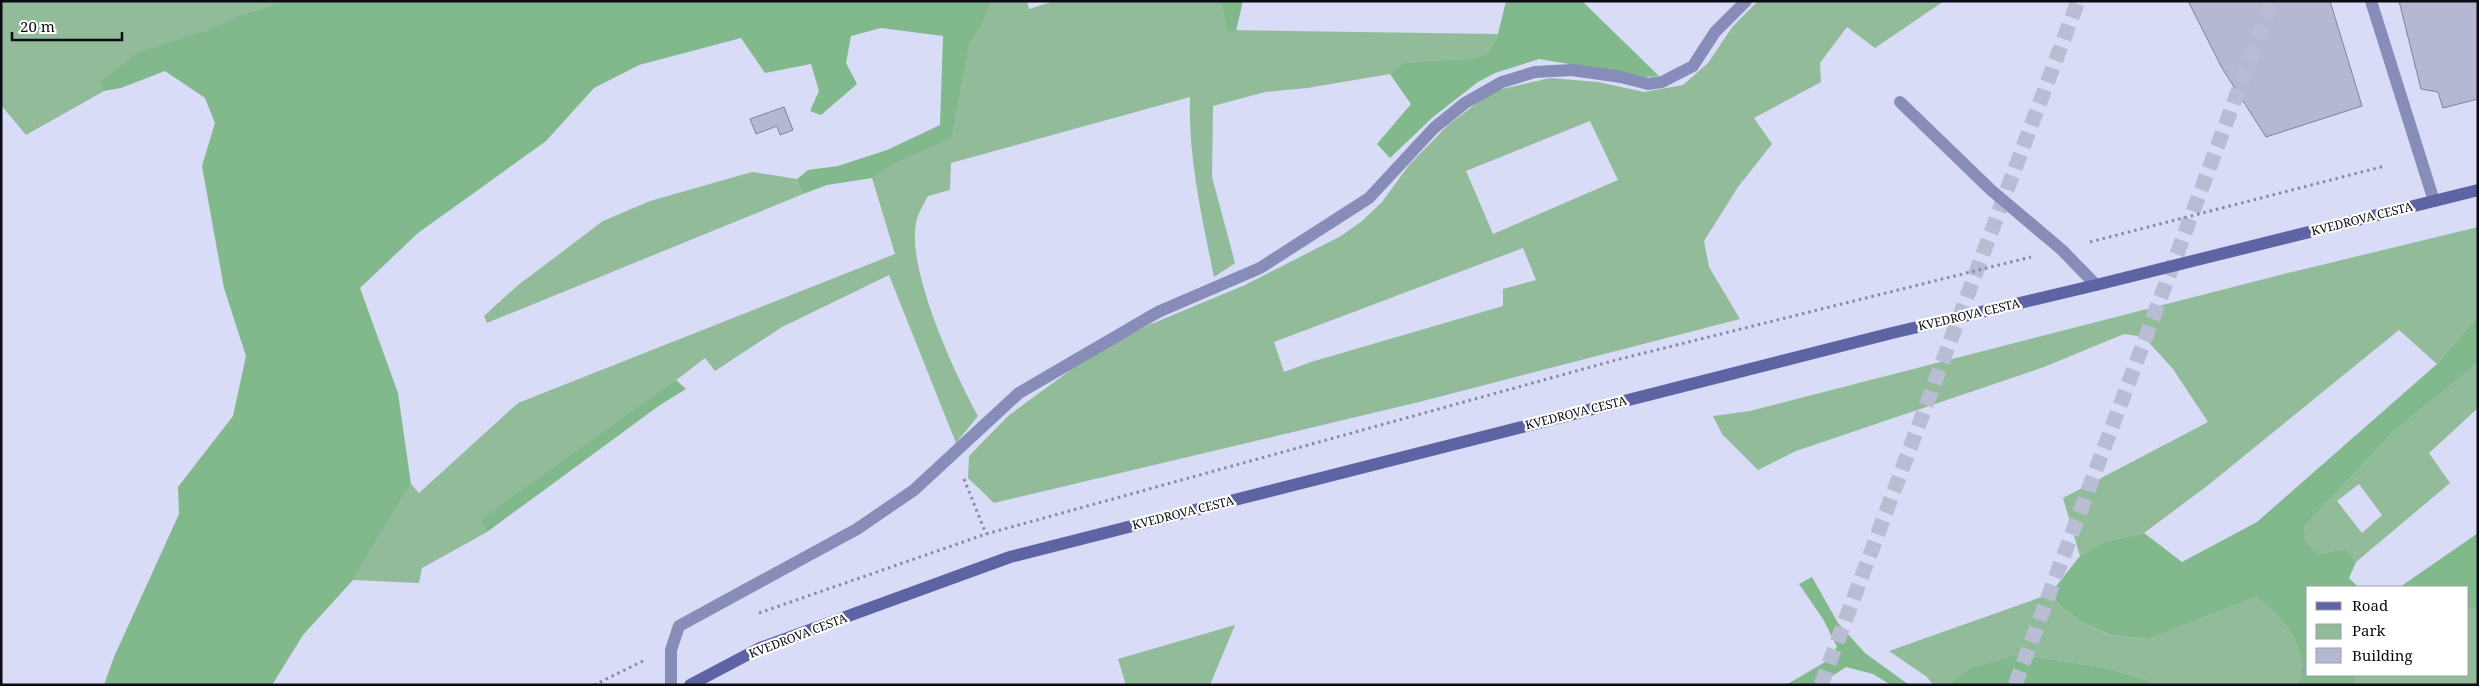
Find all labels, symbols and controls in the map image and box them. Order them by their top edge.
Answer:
scale bar [12,10,122,42]
text: 20 m [20,16,55,36]
street label: KVEDROVA CESTA [2309,198,2415,239]
street label: KVEDROVA CESTA [1916,294,2022,334]
street label: KVEDROVA CESTA [1523,392,1629,433]
street label: KVEDROVA CESTA [1130,492,1236,533]
legend [2306,586,2469,676]
text: Road [2352,595,2388,615]
street label: KVEDROVA CESTA [746,609,850,662]
text: Park [2352,620,2386,640]
text: Building [2352,645,2413,665]

